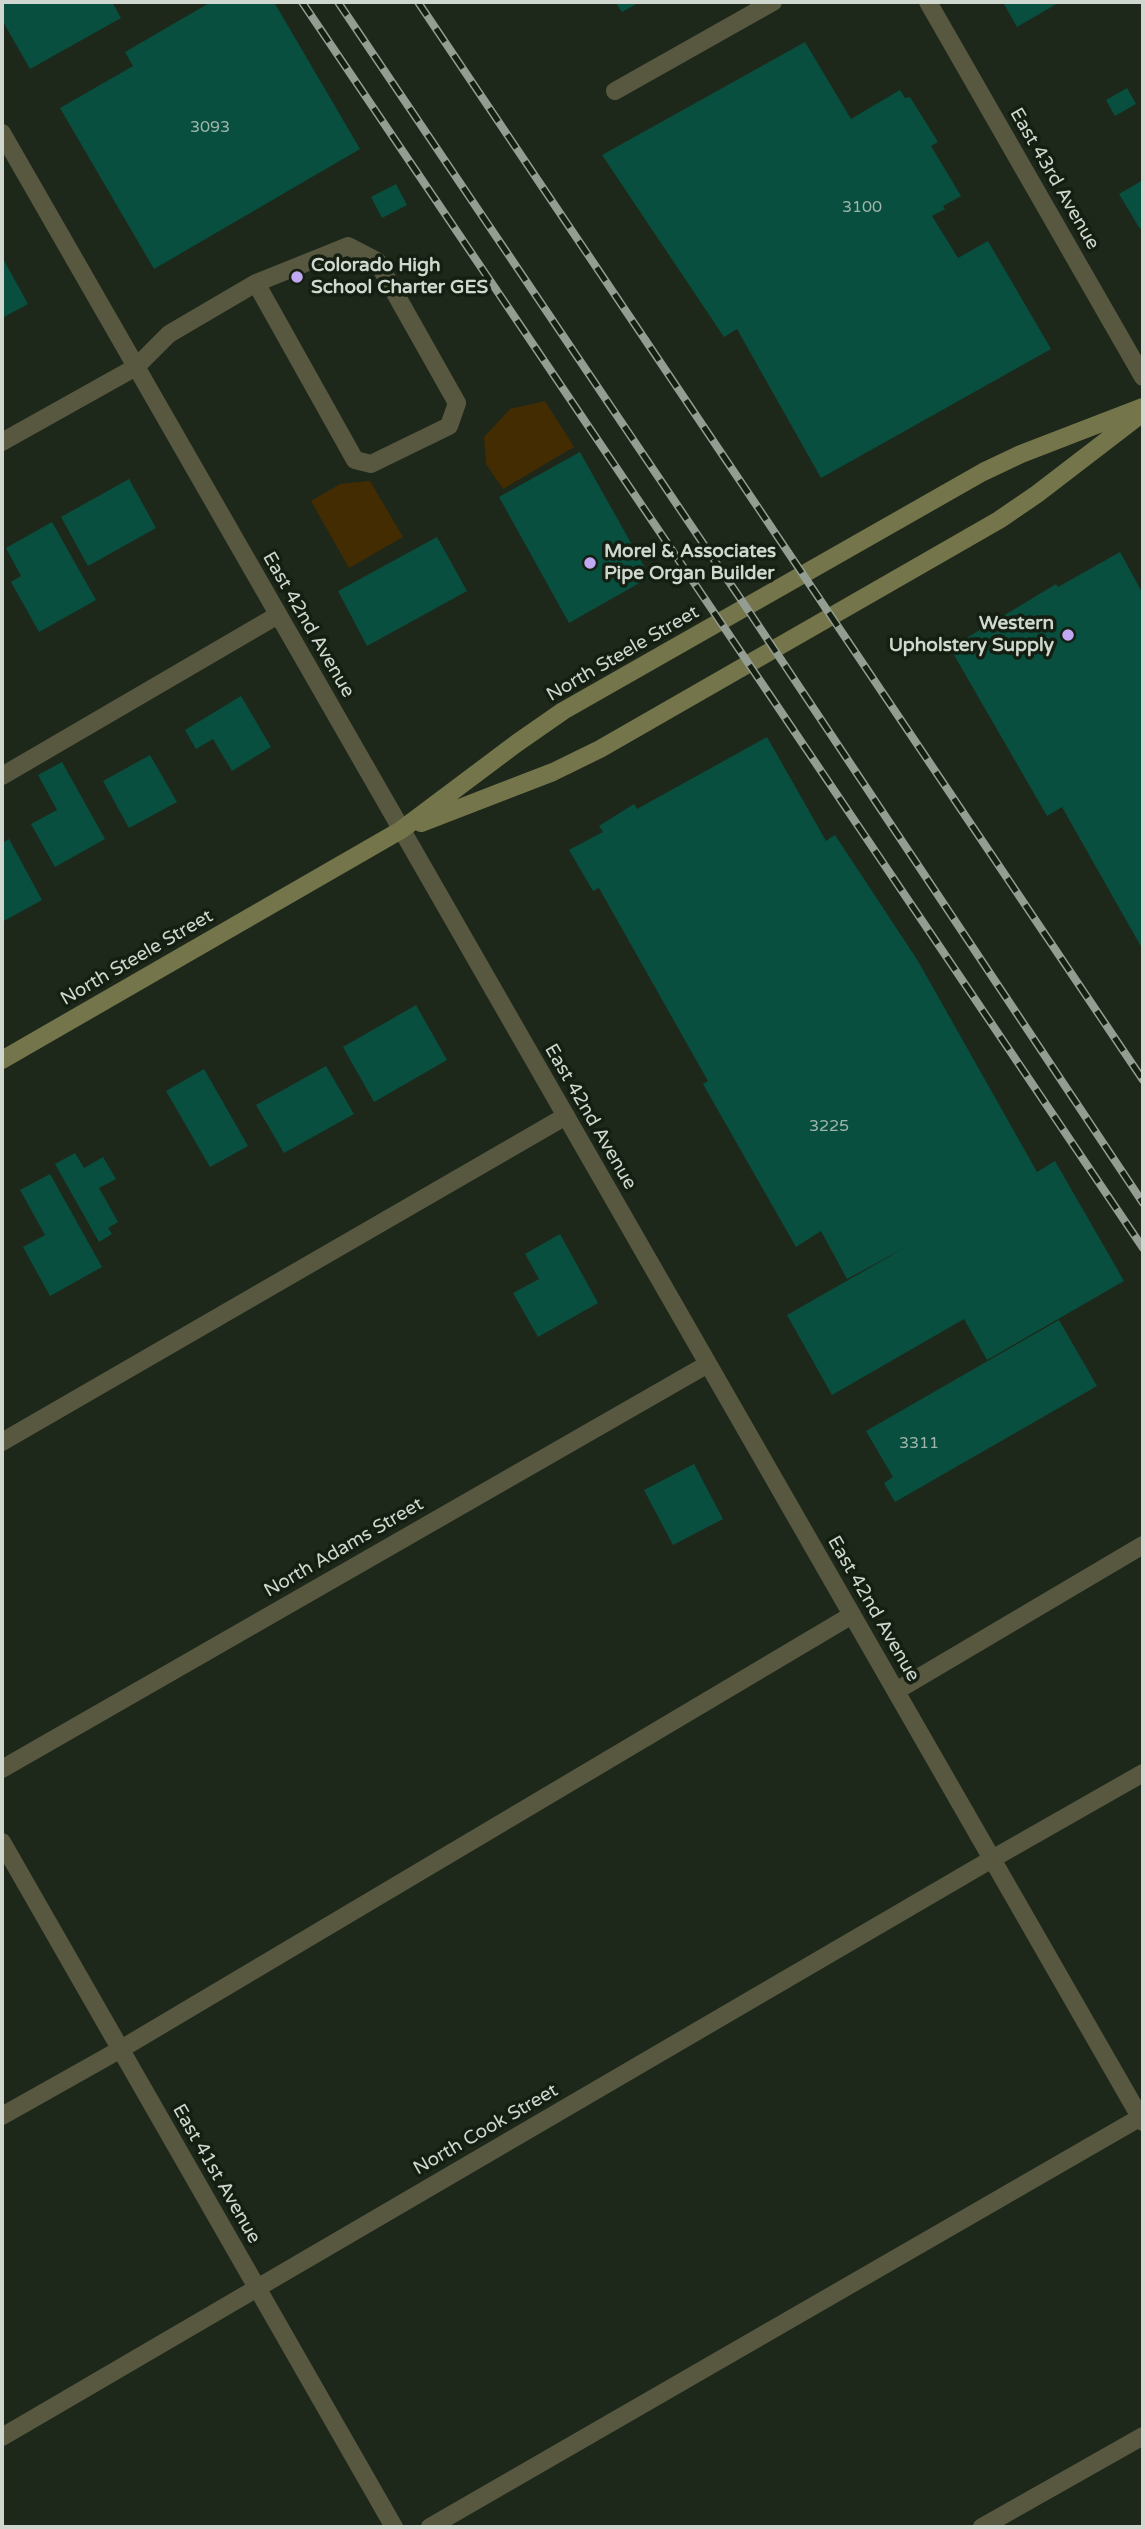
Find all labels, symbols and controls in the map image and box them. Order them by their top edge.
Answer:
street label: East 43rd Avenue [1004,104,1104,254]
house number: 3093 [190,118,230,138]
house number: 3100 [842,198,882,218]
place label: Colorado High School Charter GES [311,255,488,299]
marker: Colorado High School Charter GES [289,269,305,285]
place label: Morel & Associates Pipe Organ Builder [604,541,776,585]
street label: East 42nd Avenue [257,548,359,702]
marker: Morel & Associates Pipe Organ Builder [582,555,598,571]
street label: North Steele Street [543,601,703,707]
place label: Western Upholstery Supply [889,613,1054,657]
marker: Western Upholstery Supply [1060,627,1076,643]
street label: North Steele Street [57,905,217,1011]
street label: East 42nd Avenue [539,1040,641,1194]
house number: 3225 [809,1117,849,1137]
house number: 3311 [899,1434,939,1454]
street label: North Adams Street [260,1493,428,1603]
street label: East 42nd Avenue [822,1532,924,1686]
street label: North Cook Street [410,2079,562,2181]
street label: East 41st Avenue [167,2100,265,2248]

